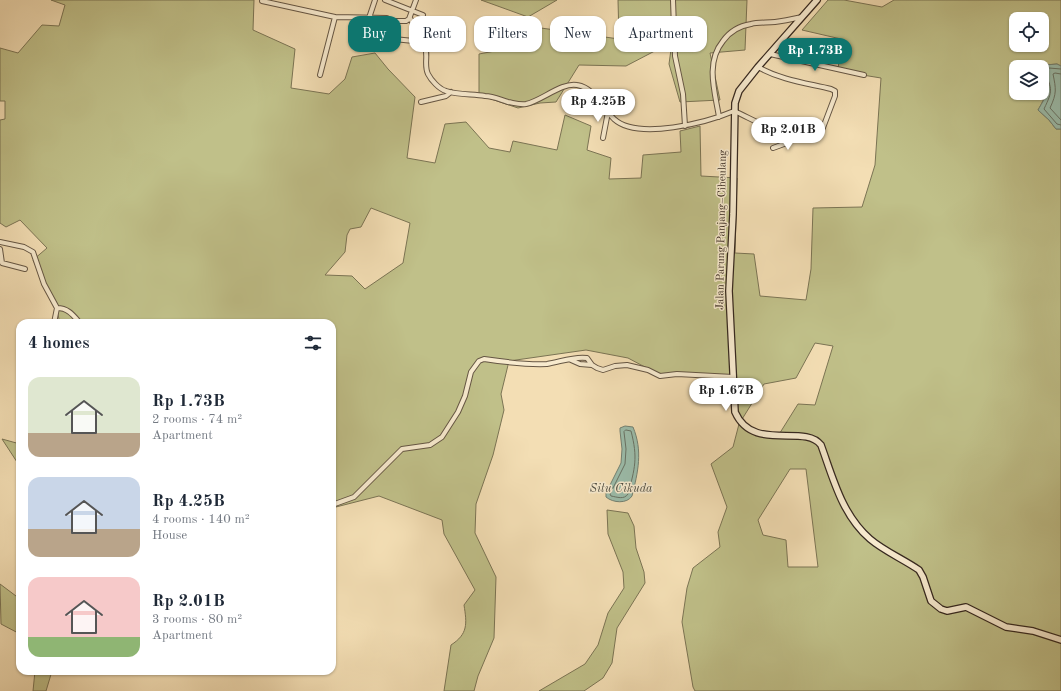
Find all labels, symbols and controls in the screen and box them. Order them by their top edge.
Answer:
map controls [1009,12,1049,100]
button: locate [1009,12,1049,52]
chip: Buy [348,16,401,52]
chip: Rent [409,16,466,52]
chip: Filters [474,16,542,52]
chip: New [550,16,606,52]
chip: Apartment [614,16,707,52]
pin: Rp 1.73B [774,38,856,72]
text: Rp 1.73B [787,44,843,57]
button: layers [1009,60,1049,100]
pin: Rp 4.25B [557,89,639,123]
text: Rp 4.25B [570,95,626,108]
pin: Rp 2.01B [747,117,829,151]
text: Rp 2.01B [760,123,816,136]
street label: Jalan Parung Panjang–Ciheulang [715,150,729,310]
icon: filters [302,332,324,354]
text: 4 homes [28,335,90,352]
pin: Rp 1.67B [685,378,767,412]
text: Rp 1.67B [698,384,754,397]
icon: home [60,393,108,441]
text: Rp 1.73B [152,393,225,410]
text: 2 rooms · 74 m² [152,413,242,426]
text: Apartment [152,429,213,442]
water label: Situ Cikuda [589,483,653,495]
icon: home [60,493,108,541]
text: Rp 4.25B [152,493,225,510]
text: 4 rooms · 140 m² [152,513,250,526]
text: House [152,529,187,542]
icon: home [60,593,108,641]
text: Rp 2.01B [152,593,225,610]
text: 3 rooms · 80 m² [152,613,242,626]
text: Apartment [152,629,213,642]

